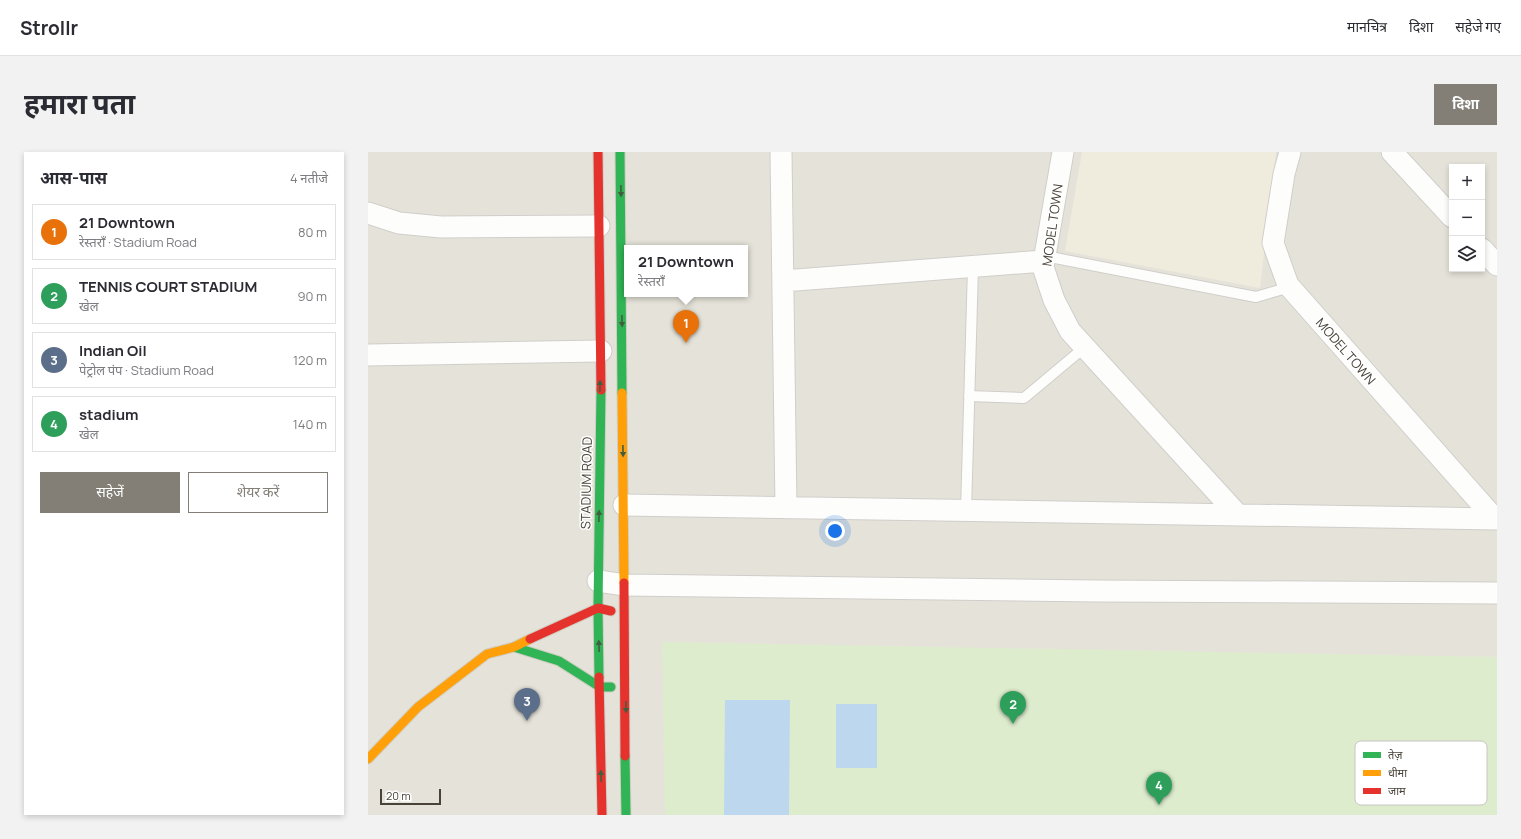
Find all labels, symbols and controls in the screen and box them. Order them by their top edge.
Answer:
text: Strollr [20,15,78,41]
text: मानचित्र [1347,17,1387,36]
text: दिशा [1409,17,1433,36]
text: सहेजे गए [1455,17,1501,36]
text: हमारा पता [24,84,135,122]
button: दिशा [1434,84,1497,125]
map controls [1449,164,1485,272]
button: + [1449,164,1485,200]
text: आस-पास [40,166,107,189]
text: 4 नतीजे [290,169,328,187]
street label: MODEL TOWN [1037,183,1067,267]
one-way arrow [618,185,624,198]
button: − [1449,200,1485,236]
text: 21 Downtown [79,212,175,233]
text: 1 [51,223,57,241]
text: 80 m [298,223,327,241]
text: रेस्तराँ · Stadium Road [79,233,197,251]
button: layers [1449,236,1485,272]
popup [624,245,748,297]
text: 21 Downtown [638,251,734,272]
text: रेस्तराँ [638,272,665,290]
text: TENNIS COURT STADIUM [79,276,257,297]
text: 2 [50,287,58,305]
text: 90 m [297,287,327,305]
text: खेल [79,297,98,315]
pin: 1 [673,310,699,343]
street label: MODEL TOWN [1312,314,1380,388]
one-way arrow [619,315,625,328]
text: Indian Oil [79,340,147,361]
text: 3 [50,351,58,369]
text: 120 m [293,351,327,369]
text: पेट्रोल पंप · Stadium Road [79,361,214,379]
one-way arrow [597,379,603,392]
text: stadium [79,404,139,425]
text: 4 [50,415,58,433]
text: 140 m [293,415,327,433]
text: खेल [79,425,98,443]
street label: STADIUM ROAD [576,436,596,529]
one-way arrow [620,445,626,458]
button: सहेजें [40,472,180,513]
button: शेयर करें [188,472,328,513]
one-way arrow [596,509,602,522]
your location [825,521,845,541]
one-way arrow [596,639,602,652]
pin: 3 [514,688,540,721]
pin: 2 [1000,691,1026,724]
one-way arrow [623,701,629,714]
legend [1355,741,1487,805]
text: तेज़ [1388,747,1403,762]
text: धीमा [1388,765,1407,780]
one-way arrow [598,769,604,782]
pin: 4 [1146,772,1172,805]
text: जाम [1388,783,1406,798]
scale bar [380,787,441,806]
text: 20 m [386,788,411,803]

